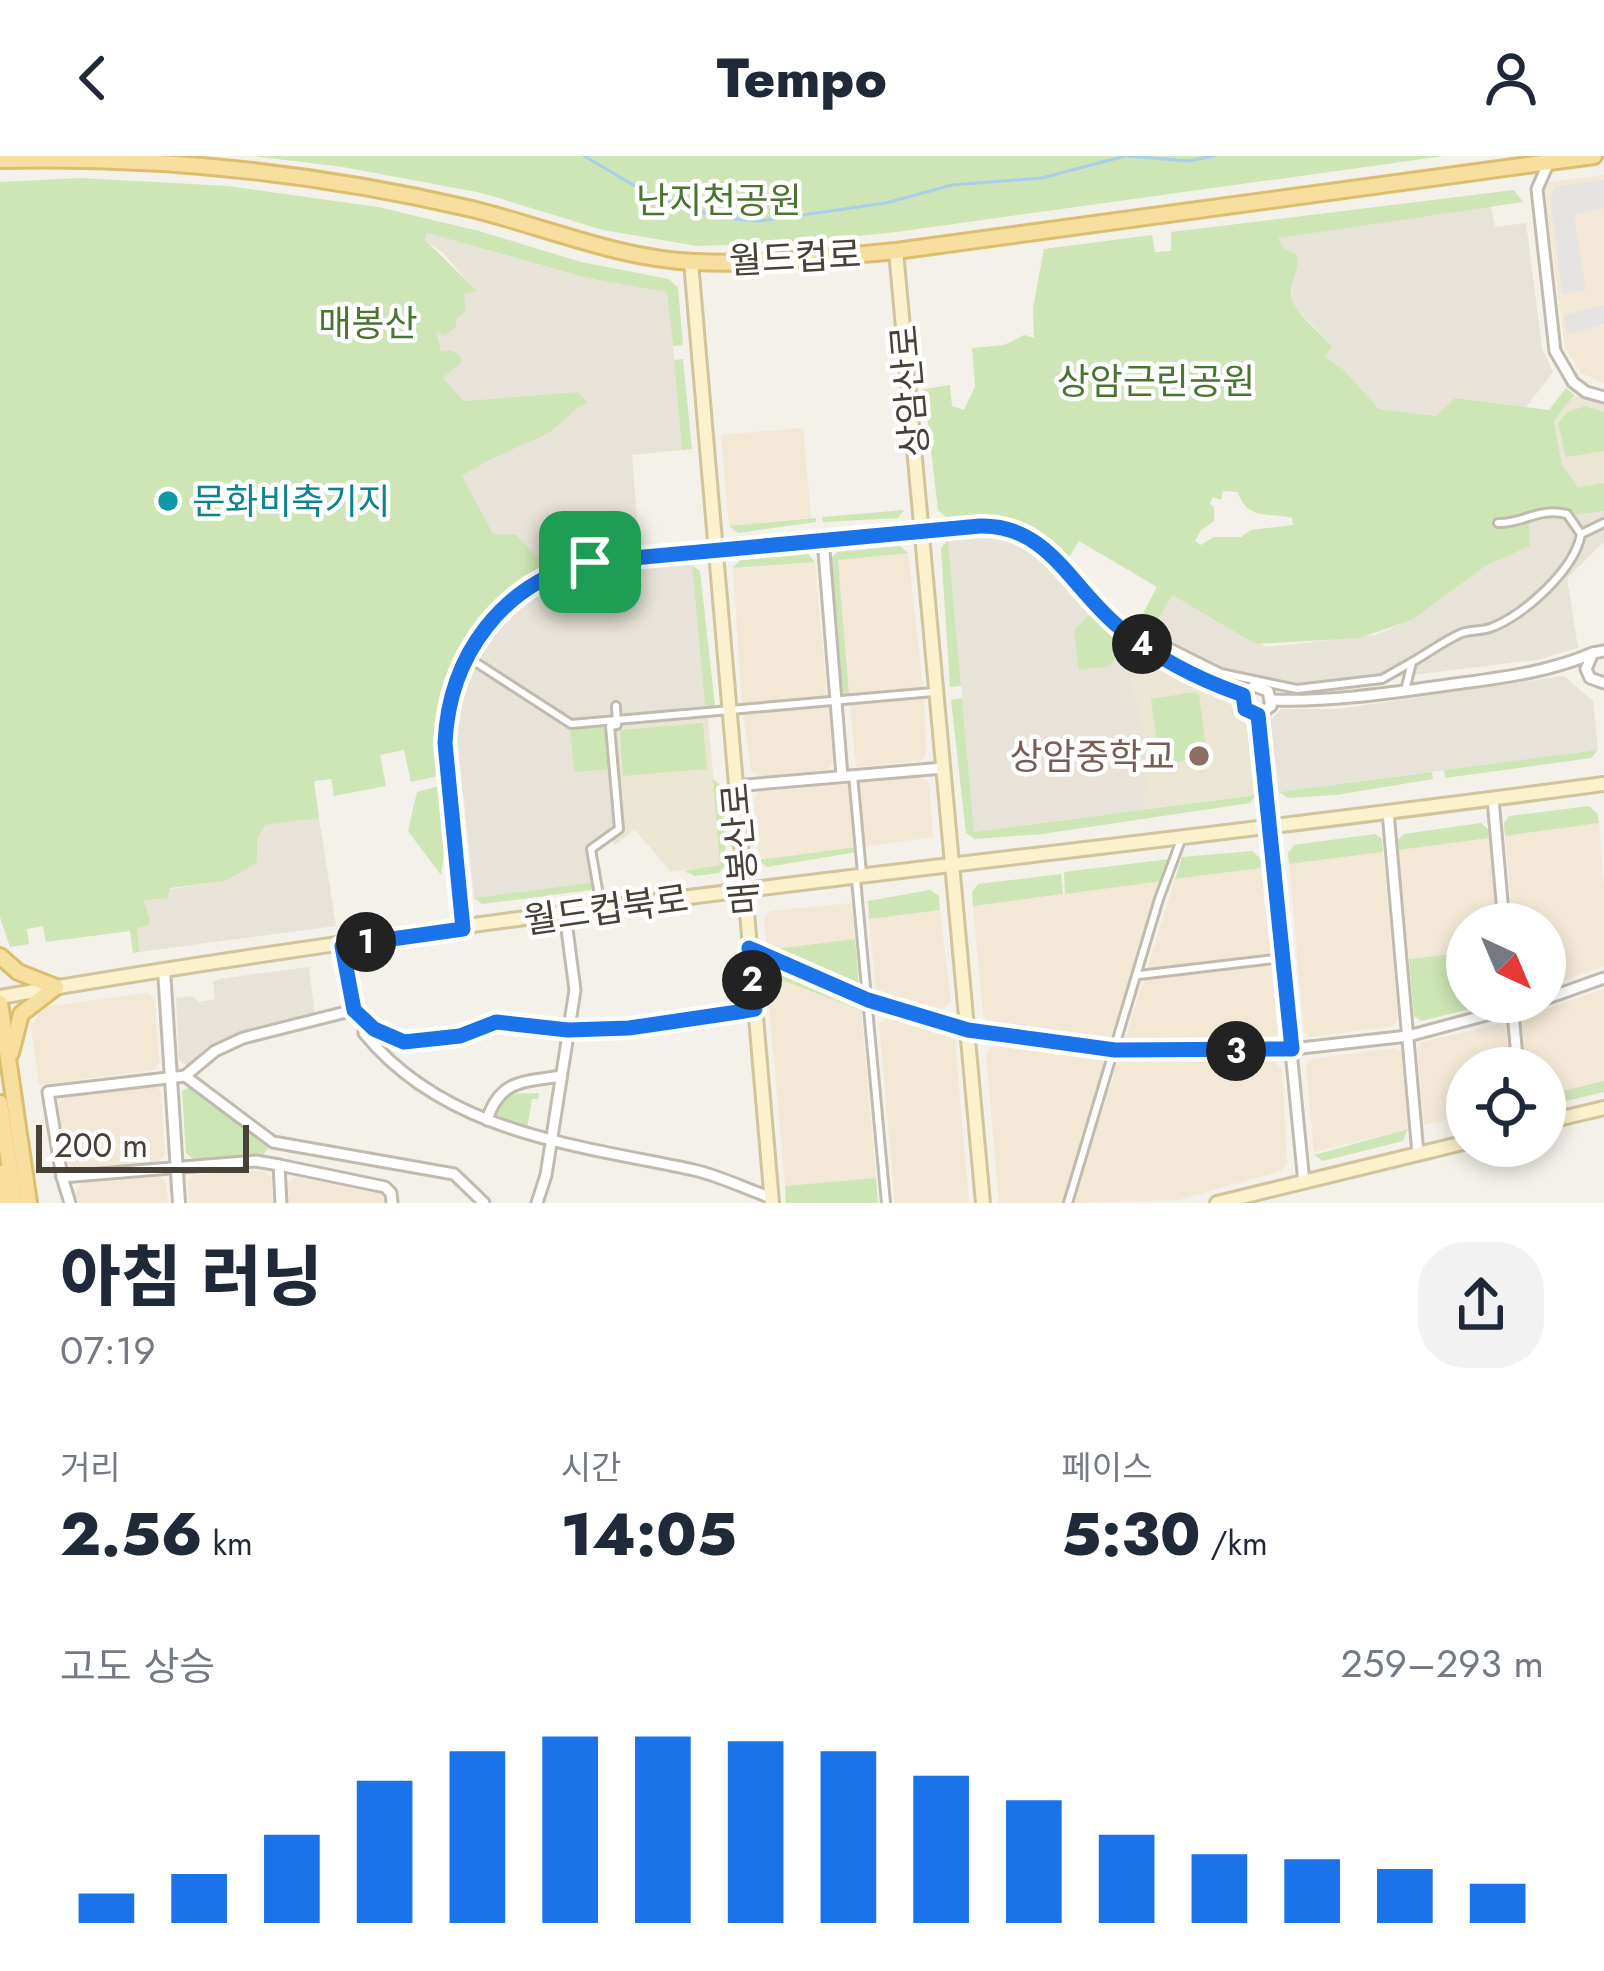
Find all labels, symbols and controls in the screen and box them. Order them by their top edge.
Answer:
text: Tempo [717,39,887,117]
icon: back [60,45,126,111]
icon: person [1478,45,1544,111]
park label: 난지천공원 [636,174,802,226]
street label: 월드컵로 [727,228,863,286]
park label: 매봉산 [318,297,418,349]
street label: 상암산로 [877,323,941,459]
park label: 상암근린공원 [1057,355,1255,407]
place label: 문화비축기지 [192,475,391,527]
marker: 문화비축기지 [155,488,181,514]
pin [539,511,641,613]
icon: arrive [557,529,623,595]
pin: 4 [1112,614,1172,674]
text: 4 [1130,620,1154,667]
place label: 상암중학교 [1009,730,1175,782]
marker: 상암중학교 [1186,743,1212,769]
street label: 매봉산로 [708,781,772,917]
street label: 월드컵북로 [520,872,692,946]
north arrow [1446,903,1566,1023]
map controls [1446,903,1566,1167]
pin: 1 [336,912,396,972]
text: 1 [358,918,374,965]
pin: 2 [722,950,782,1010]
text: 2 [741,956,763,1003]
pin: 3 [1206,1021,1266,1081]
text: 3 [1226,1027,1246,1074]
button: locate [1446,1047,1566,1167]
scale bar [36,1119,249,1172]
text: 200 m [54,1122,148,1169]
text: 아침 러닝 [60,1229,323,1325]
button: share [1418,1242,1544,1368]
text: 07:19 [60,1322,156,1379]
text: 거리 [60,1444,121,1491]
text: 시간 [561,1444,621,1491]
text: 페이스 [1061,1444,1152,1491]
text: 2.56 [60,1491,203,1578]
text: 14:05 [561,1491,737,1578]
text: 5:30 [1061,1491,1201,1578]
text: km [203,1520,253,1567]
text: /km [1201,1520,1268,1567]
text: 259–293 m [1340,1635,1544,1692]
text: 고도 상승 [60,1638,215,1695]

